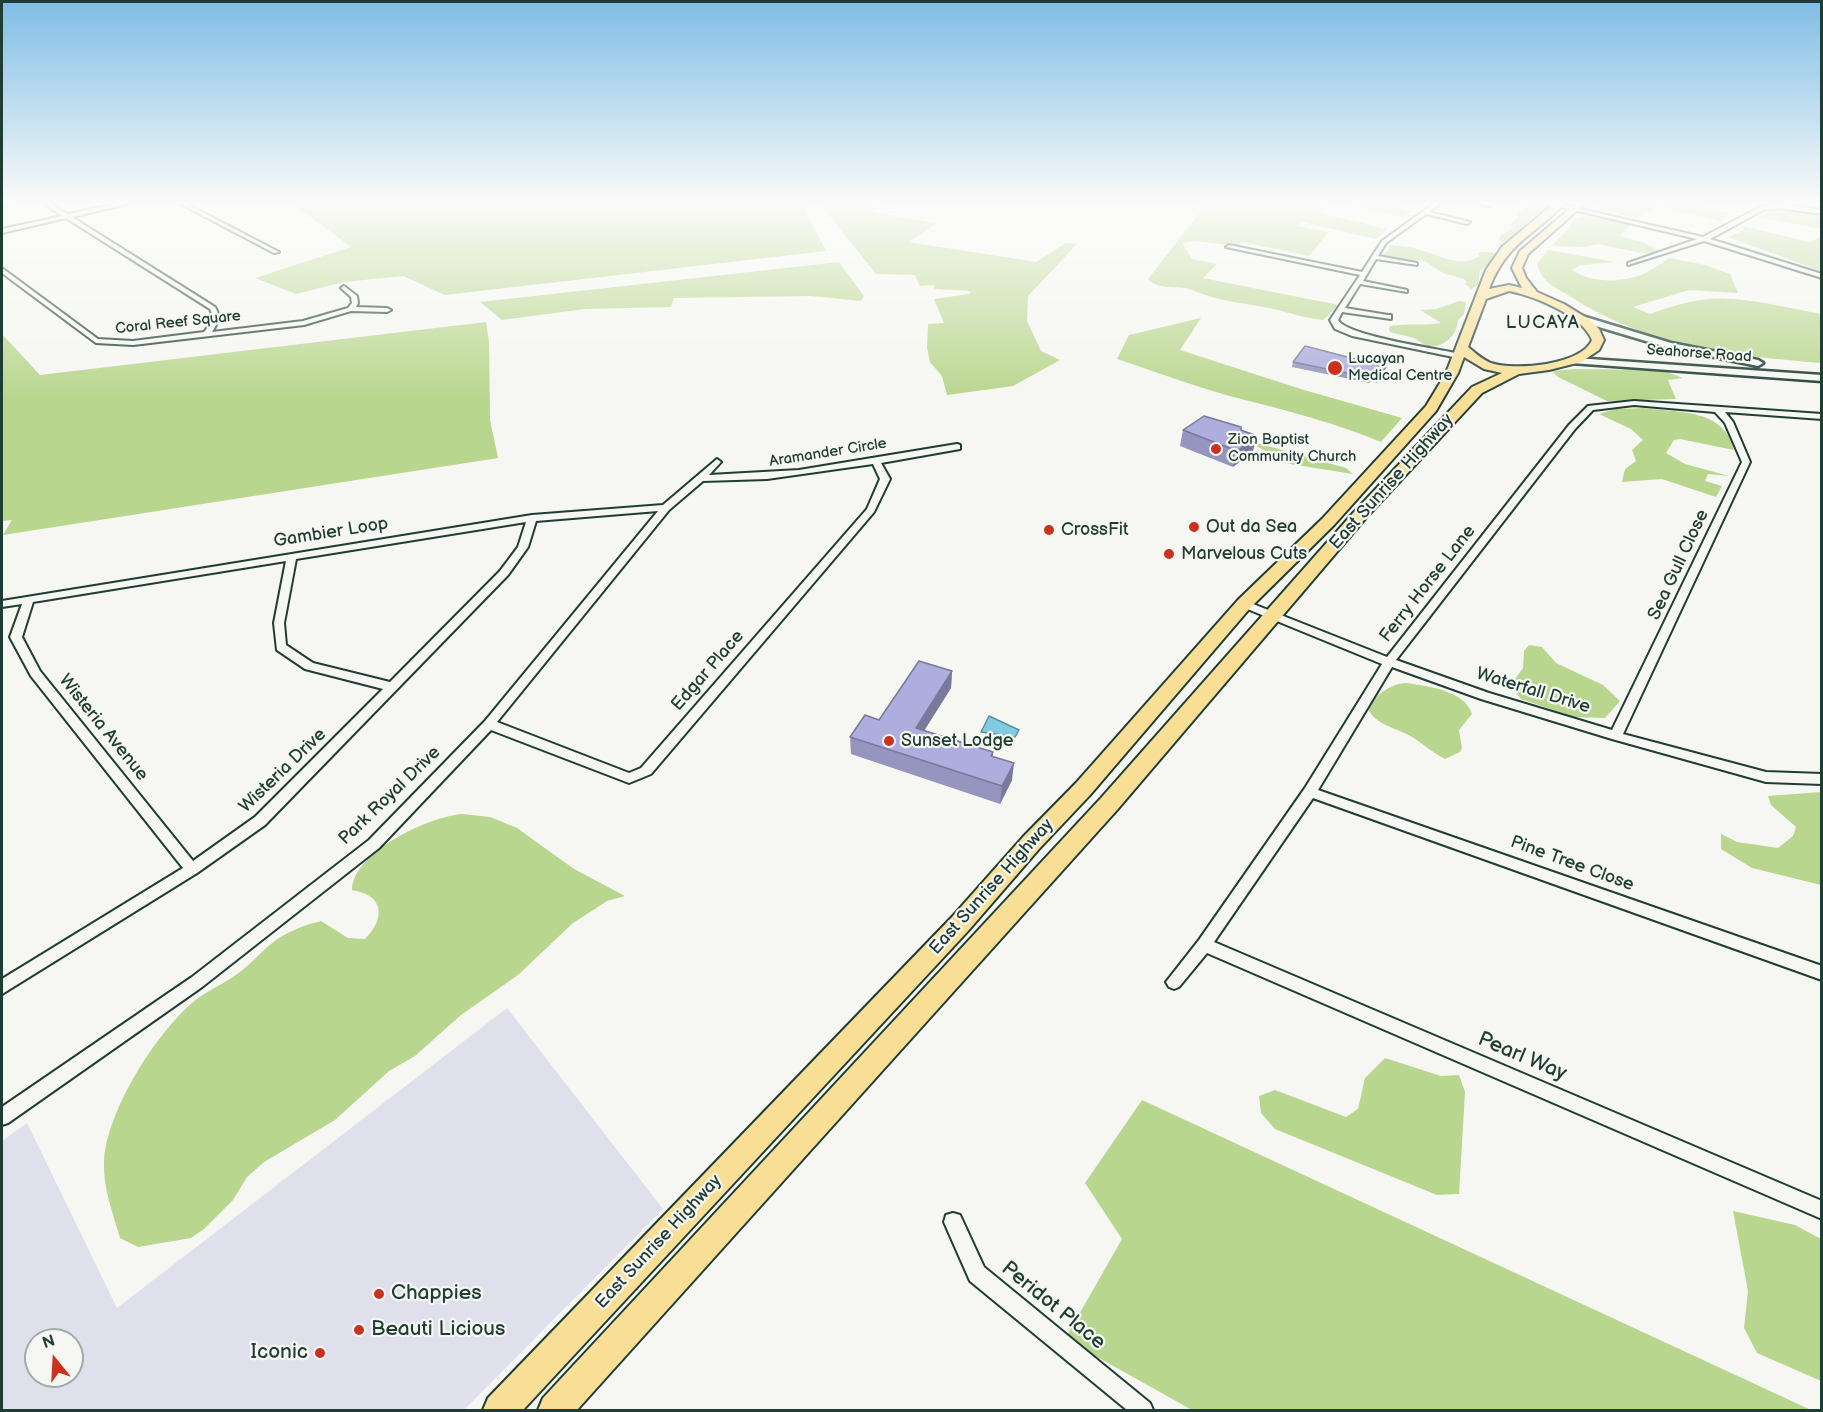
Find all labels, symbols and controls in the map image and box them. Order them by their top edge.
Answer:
street label: Coral Reef Square [114,307,242,339]
district label: LUCAYA [1506,312,1580,334]
street label: Seahorse Road [1646,341,1752,367]
place label: Lucayan Medical Centre [1348,350,1452,385]
marker: Lucayan Medical Centre [1326,359,1344,377]
street label: East Sunrise Highway [1325,410,1459,554]
place label: Zion Baptist Community Church [1228,431,1356,466]
street label: Aramander Circle [768,435,888,471]
marker: Zion Baptist Community Church [1209,442,1223,456]
street label: Sea Gull Close [1644,506,1714,624]
street label: Gambier Loop [272,513,390,553]
place label: Out da Sea [1206,516,1297,538]
place label: CrossFit [1061,519,1128,541]
marker: Out da Sea [1187,520,1201,534]
street label: Ferry Horse Lane [1375,521,1481,647]
marker: CrossFit [1042,523,1056,537]
place label: Marvelous Cuts [1181,543,1307,565]
marker: Marvelous Cuts [1162,547,1176,561]
street label: Edgar Place [667,626,749,716]
street label: Waterfall Drive [1473,663,1593,719]
street label: Wisteria Avenue [54,670,152,786]
street label: Wisteria Drive [235,724,331,818]
place label: Sunset Lodge [901,730,1013,752]
marker: Sunset Lodge [882,734,896,748]
street label: Park Royal Drive [335,742,445,850]
street label: East Sunrise Highway [925,815,1059,959]
street label: Pine Tree Close [1507,832,1637,896]
street label: Pearl Way [1474,1027,1570,1087]
street label: East Sunrise Highway [591,1170,727,1314]
street label: Peridot Place [996,1256,1110,1356]
place label: Chappies [391,1281,482,1307]
marker: Chappies [372,1287,386,1301]
place label: Beauti Licious [371,1317,505,1343]
marker: Beauti Licious [352,1323,366,1337]
north arrow [24,1328,84,1388]
text: N [40,1331,58,1353]
place label: Iconic [250,1340,308,1366]
marker: Iconic [313,1346,327,1360]

